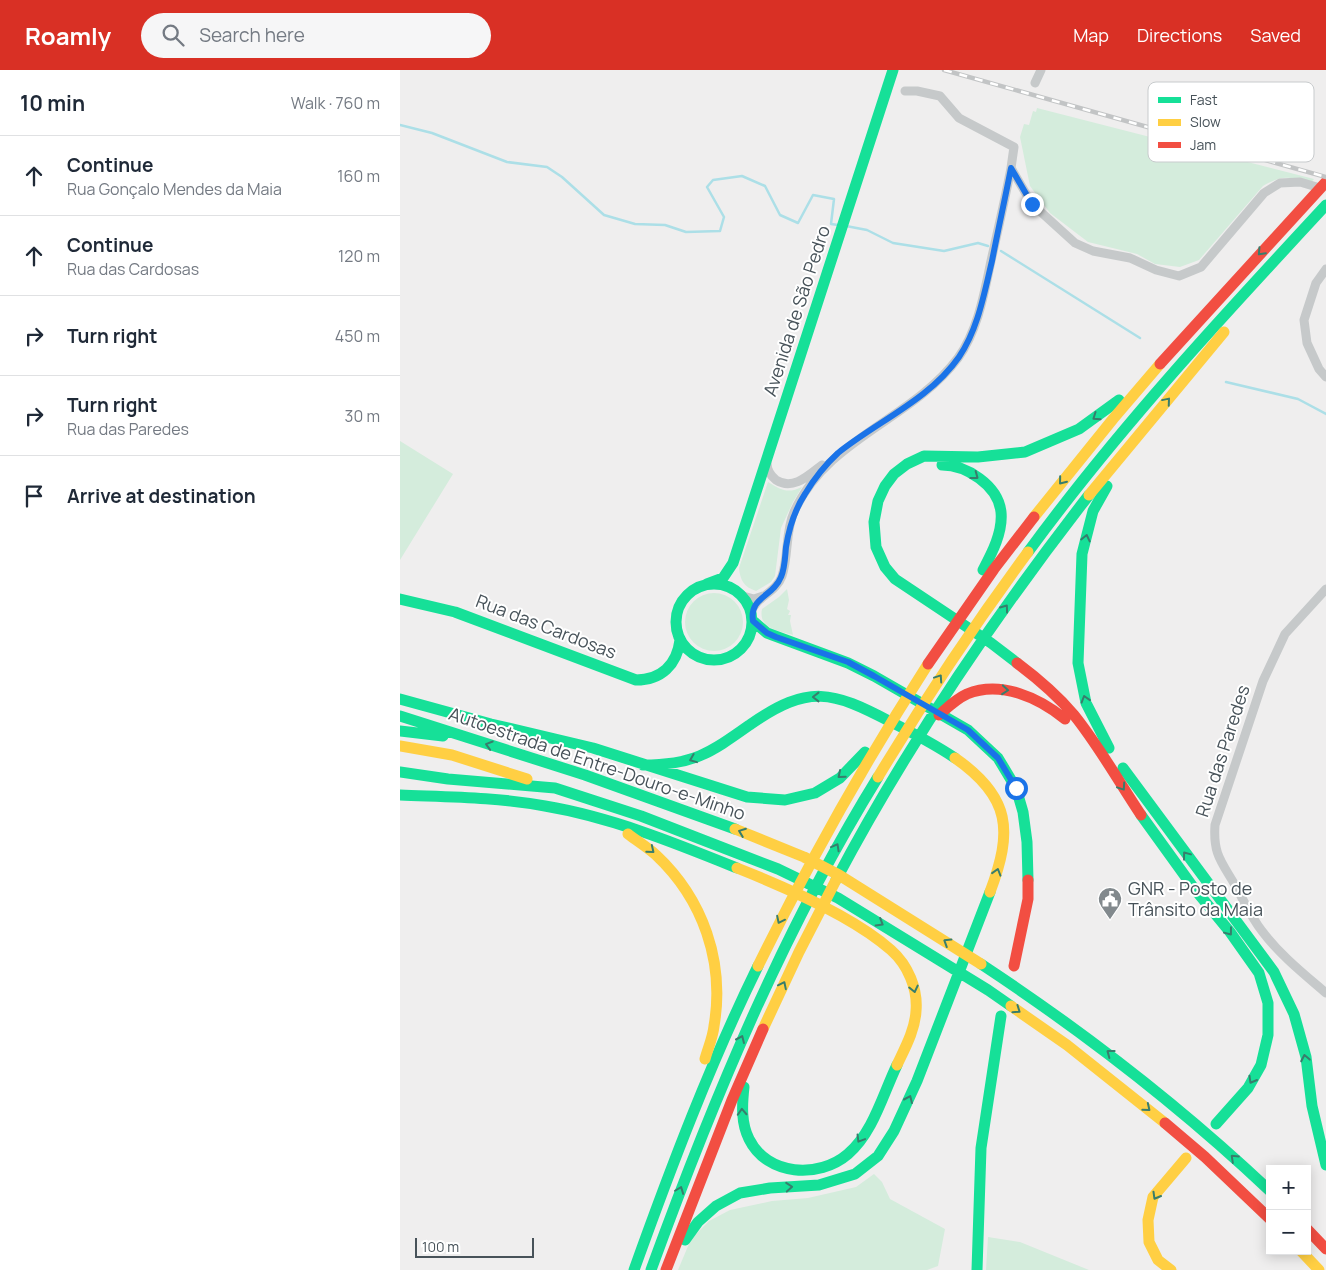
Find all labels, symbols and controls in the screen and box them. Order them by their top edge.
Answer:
search box [141,13,491,58]
text: Roamly [25,19,111,52]
icon: search [159,21,187,49]
text: Search here [199,22,305,48]
text: Map [1073,23,1109,47]
text: Directions [1137,23,1222,47]
text: Saved [1250,23,1301,47]
legend [1148,82,1314,162]
text: 10 min [20,89,85,117]
text: Fast [1190,90,1218,109]
text: Walk · 760 m [291,92,380,114]
text: Slow [1190,112,1221,131]
text: Jam [1190,135,1216,154]
text: Continue [67,152,153,178]
icon: ahead [20,162,48,190]
text: 160 m [337,165,380,187]
text: Rua Gonçalo Mendes da Maia [67,178,282,200]
route end [1021,193,1044,216]
street label: Avenida de São Pedro [757,222,835,399]
text: Continue [67,232,153,258]
icon: ahead [20,242,48,270]
text: 120 m [338,245,380,267]
one-way arrow [1258,247,1267,256]
text: Rua das Cardosas [67,258,199,280]
icon: right [20,322,48,350]
text: Turn right [67,323,157,349]
text: 450 m [335,325,380,347]
text: Turn right [67,392,157,418]
one-way arrow [1162,398,1170,407]
icon: right [20,402,48,430]
text: 30 m [345,405,380,427]
one-way arrow [1092,411,1102,420]
text: Rua das Paredes [67,418,189,440]
one-way arrow [969,470,979,479]
one-way arrow [1060,475,1068,484]
icon: arrive [20,482,48,510]
text: Arrive at destination [67,483,256,509]
one-way arrow [1080,534,1091,543]
street label: Rua das Cardosas [473,588,620,664]
one-way arrow [999,604,1008,613]
one-way arrow [933,675,942,684]
street label: Rua das Paredes [1189,682,1255,820]
one-way arrow [1001,685,1009,696]
one-way arrow [812,692,820,702]
one-way arrow [1081,696,1091,704]
street label: Autoestrada de Entre-Douro-e-Minho [446,701,749,825]
one-way arrow [485,740,494,750]
one-way arrow [689,753,698,763]
one-way arrow [838,769,847,778]
route start [1005,777,1028,800]
one-way arrow [1116,781,1125,791]
one-way arrow [738,828,747,838]
one-way arrow [830,843,840,852]
one-way arrow [645,845,654,853]
one-way arrow [1184,852,1192,861]
one-way arrow [991,868,1001,876]
place label: GNR - Posto de Trânsito da Maia [1128,876,1263,921]
public building icon: GNR - Posto de Trânsito da Maia [1097,886,1123,920]
one-way arrow [776,914,786,923]
one-way arrow [874,917,883,927]
one-way arrow [1224,926,1232,935]
one-way arrow [944,938,953,948]
one-way arrow [777,981,787,990]
one-way arrow [908,985,919,994]
one-way arrow [1011,1004,1021,1013]
one-way arrow [734,1035,745,1044]
one-way arrow [1106,1050,1116,1059]
one-way arrow [1301,1054,1311,1062]
one-way arrow [1249,1075,1259,1084]
one-way arrow [902,1095,913,1104]
one-way arrow [1141,1102,1150,1110]
one-way arrow [737,1108,748,1116]
one-way arrow [856,1134,866,1143]
one-way arrow [1231,1155,1240,1164]
map controls [1266,1165,1311,1255]
button: + [1266,1165,1311,1210]
one-way arrow [785,1181,793,1192]
one-way arrow [673,1186,684,1195]
one-way arrow [1152,1191,1162,1200]
button: − [1266,1210,1311,1255]
scale bar [415,1235,534,1258]
text: 100 m [422,1237,459,1256]

